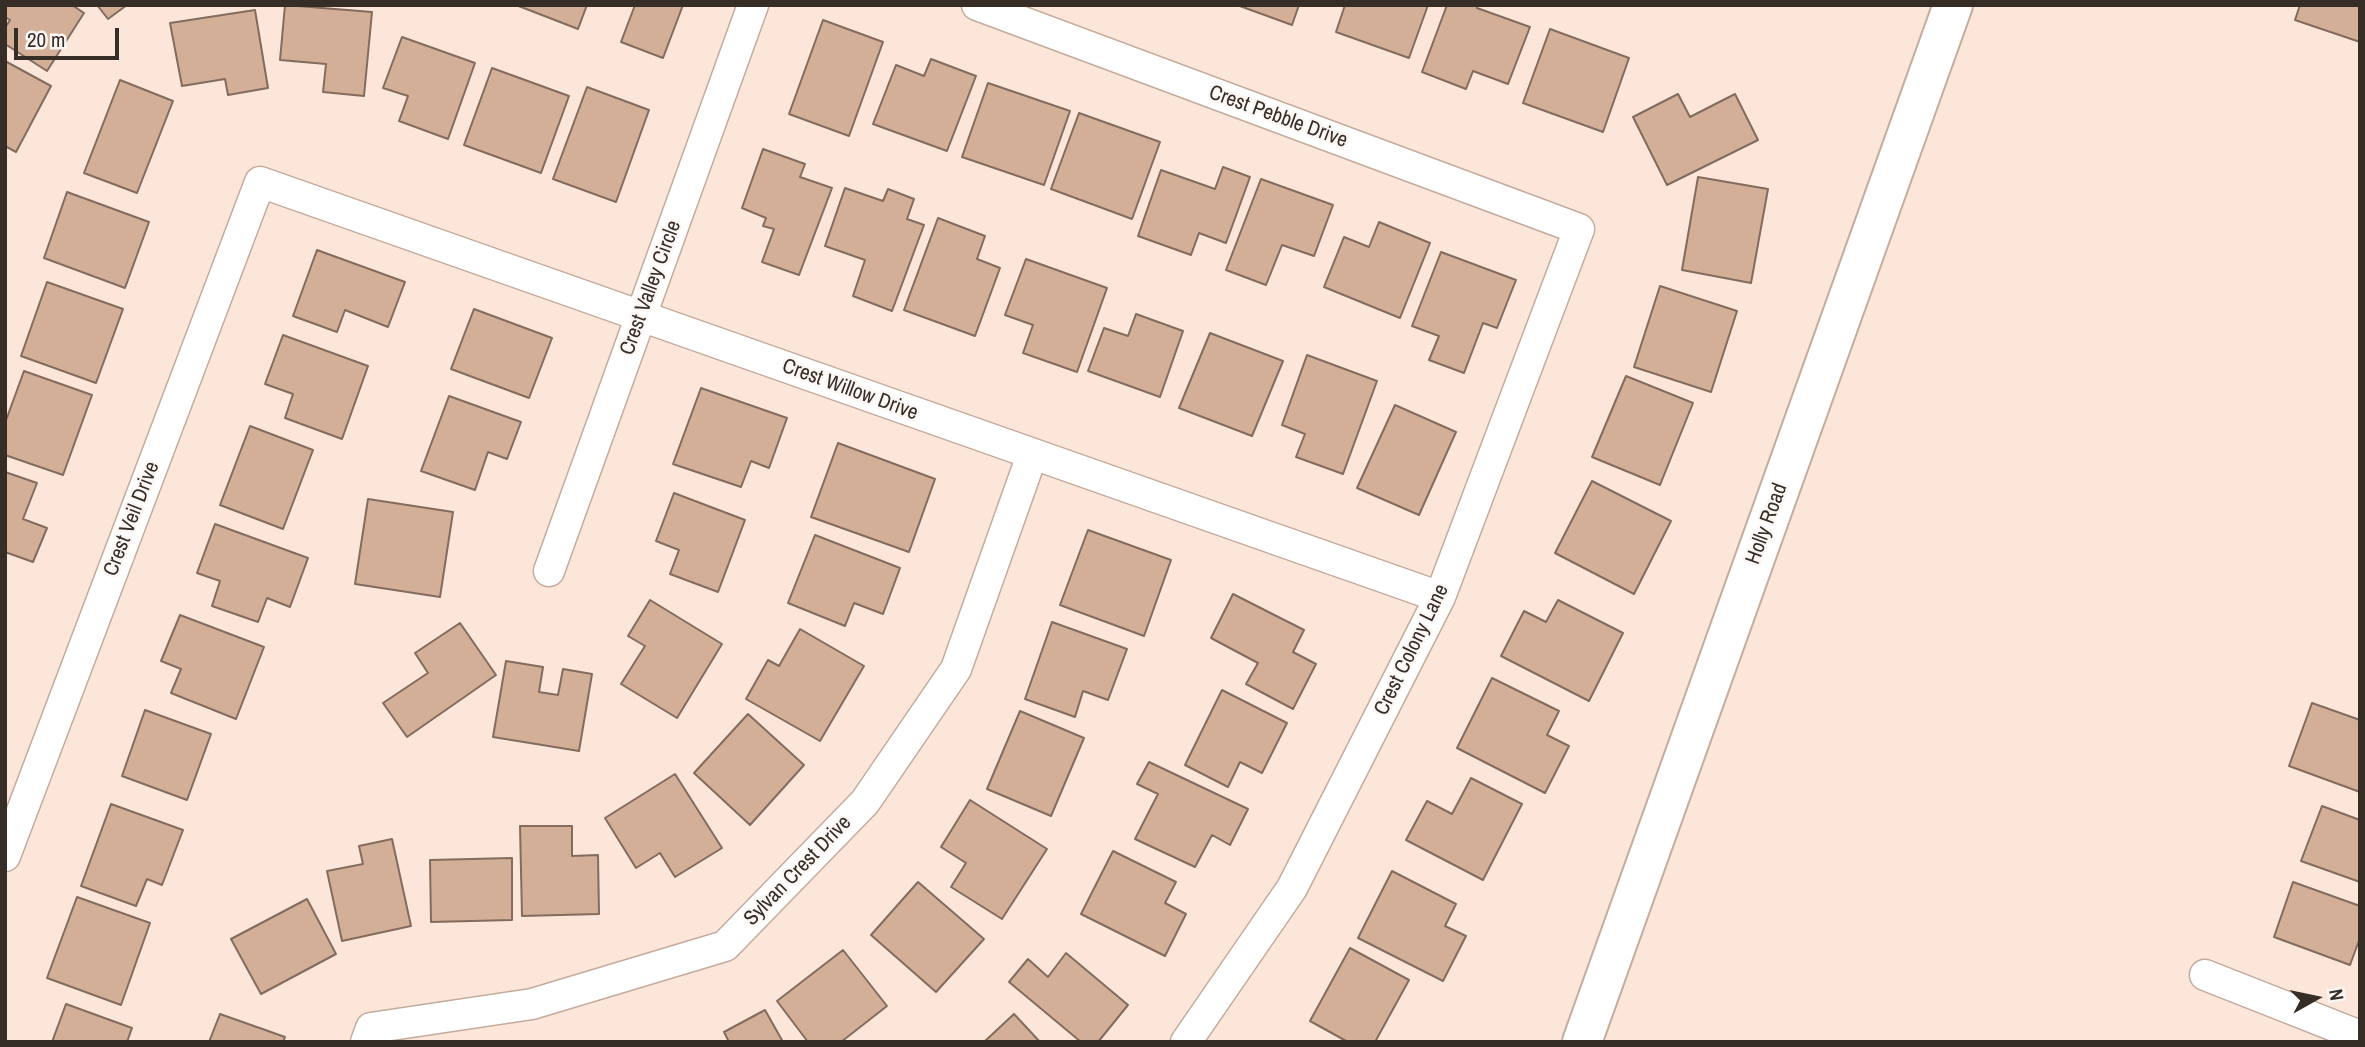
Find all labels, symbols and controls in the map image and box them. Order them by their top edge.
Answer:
scale bar [18,14,122,58]
text: 20 m [27,25,65,54]
street label: Crest Pebble Drive [1205,80,1351,154]
street label: Crest Valley Circle [615,217,687,359]
street label: Crest Willow Drive [779,354,921,426]
street label: Crest Veil Drive [99,458,165,580]
street label: Holly Road [1741,480,1793,568]
street label: Crest Colony Lane [1369,580,1455,720]
street label: Sylvan Crest Drive [739,811,857,931]
north arrow [2281,963,2351,1033]
text: N [2323,987,2350,1002]

